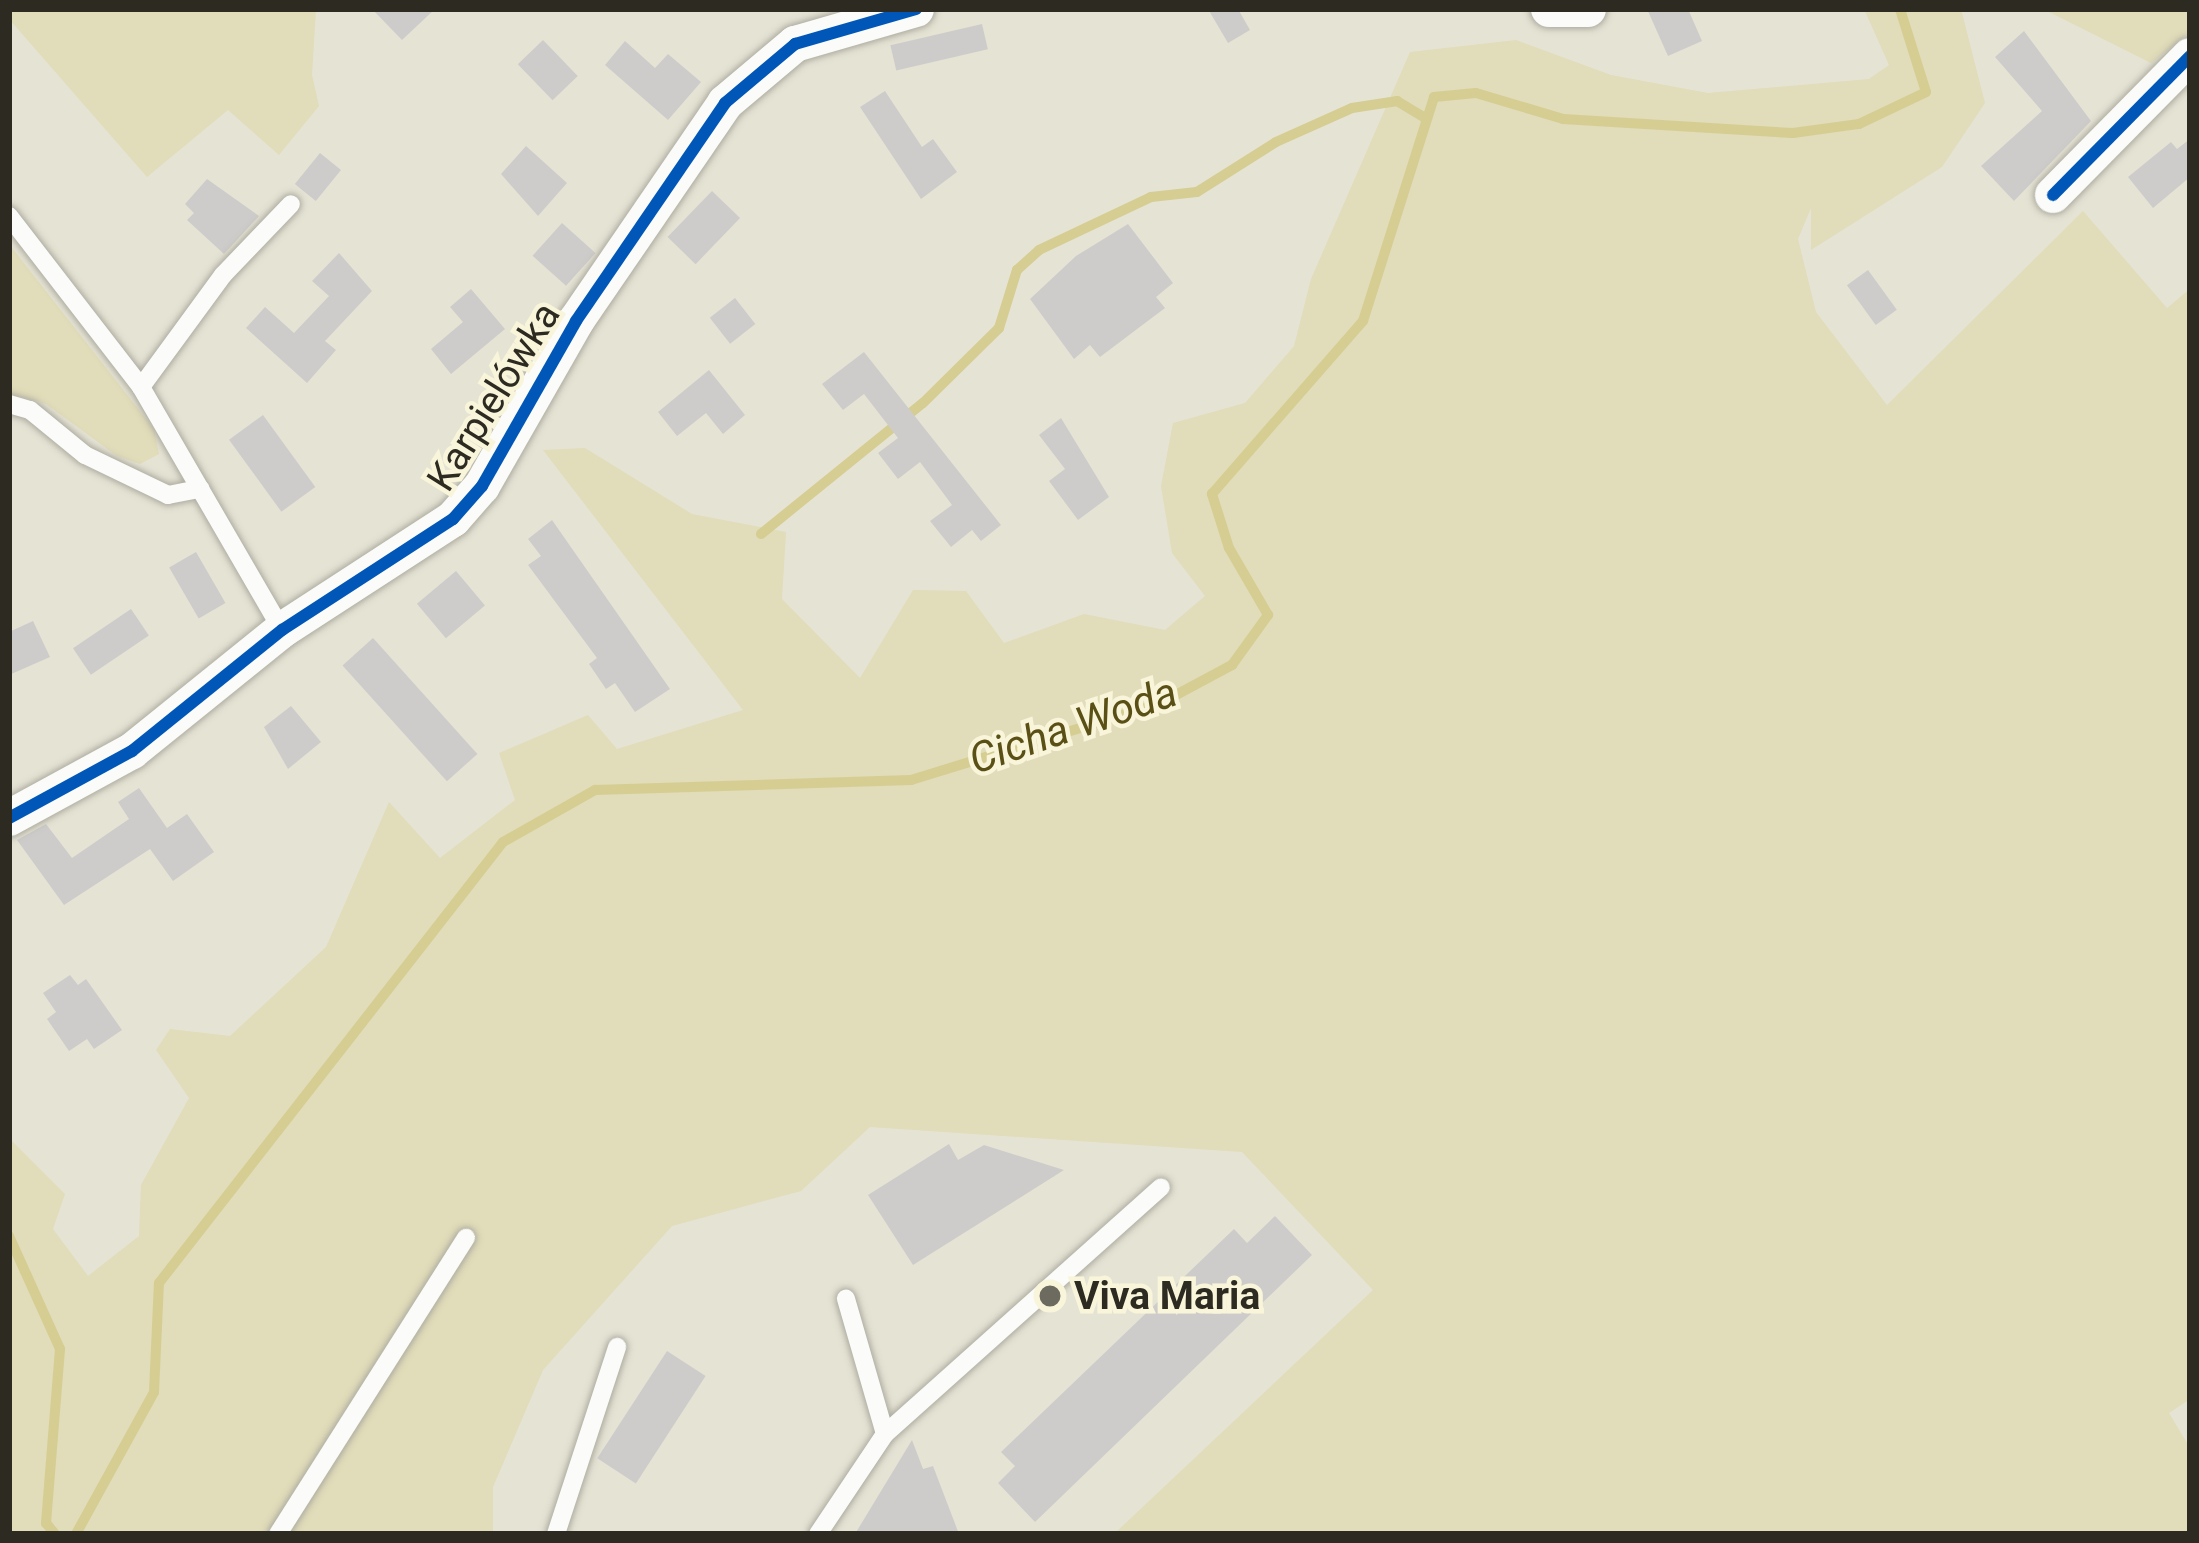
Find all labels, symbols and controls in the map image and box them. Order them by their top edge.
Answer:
street label: Karpielówka [418,294,570,500]
water label: Cicha Woda [962,667,1184,785]
place label: Viva Maria [1074,1273,1260,1319]
marker: Viva Maria [1037,1283,1063,1309]

